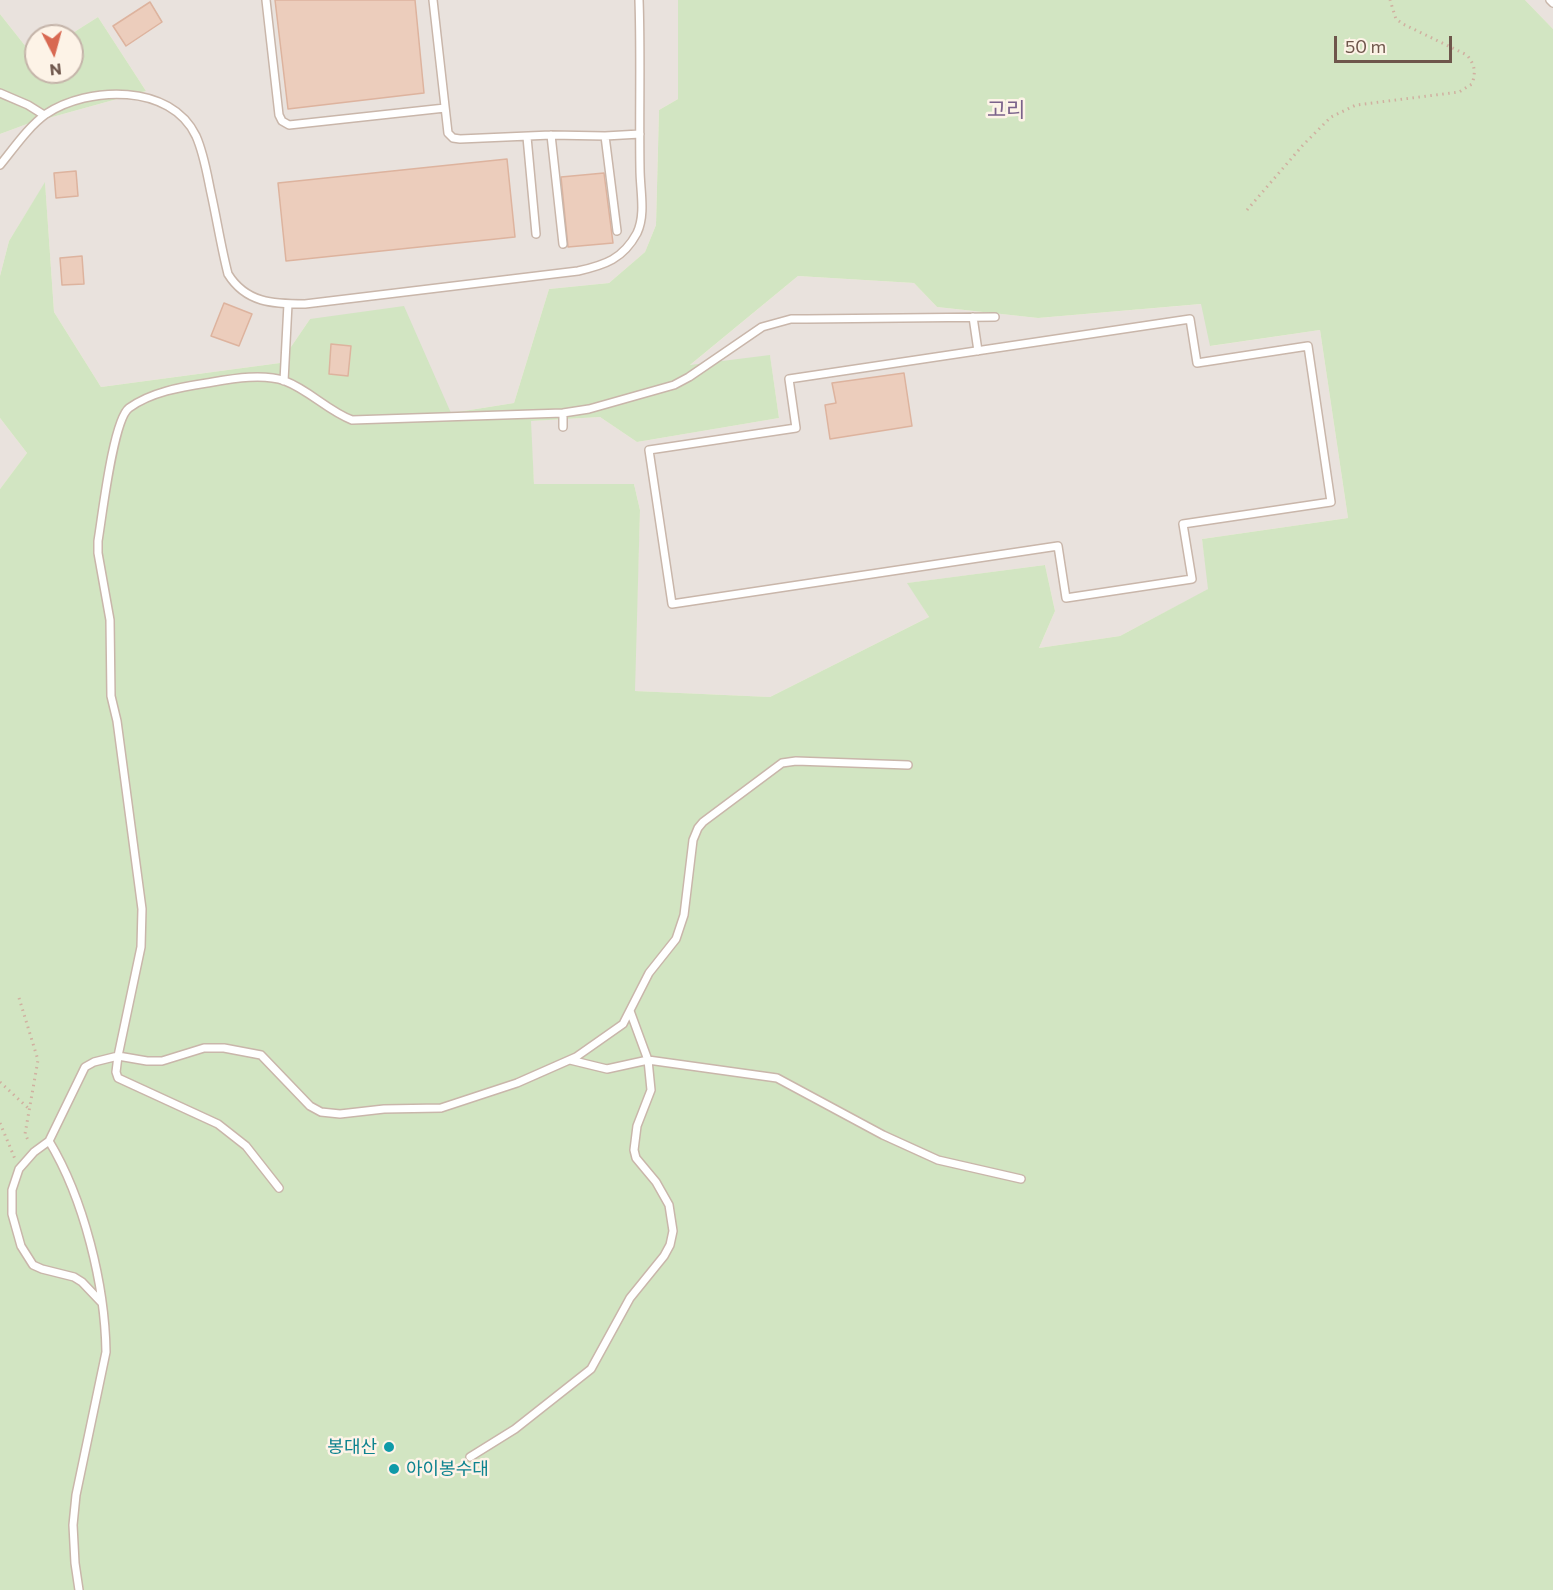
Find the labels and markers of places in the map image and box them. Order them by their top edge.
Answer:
place label: 봉대산 [327,1436,377,1458]
marker: 봉대산 [382,1440,396,1454]
place label: 아이봉수대 [406,1458,489,1480]
marker: 아이봉수대 [387,1462,401,1476]

